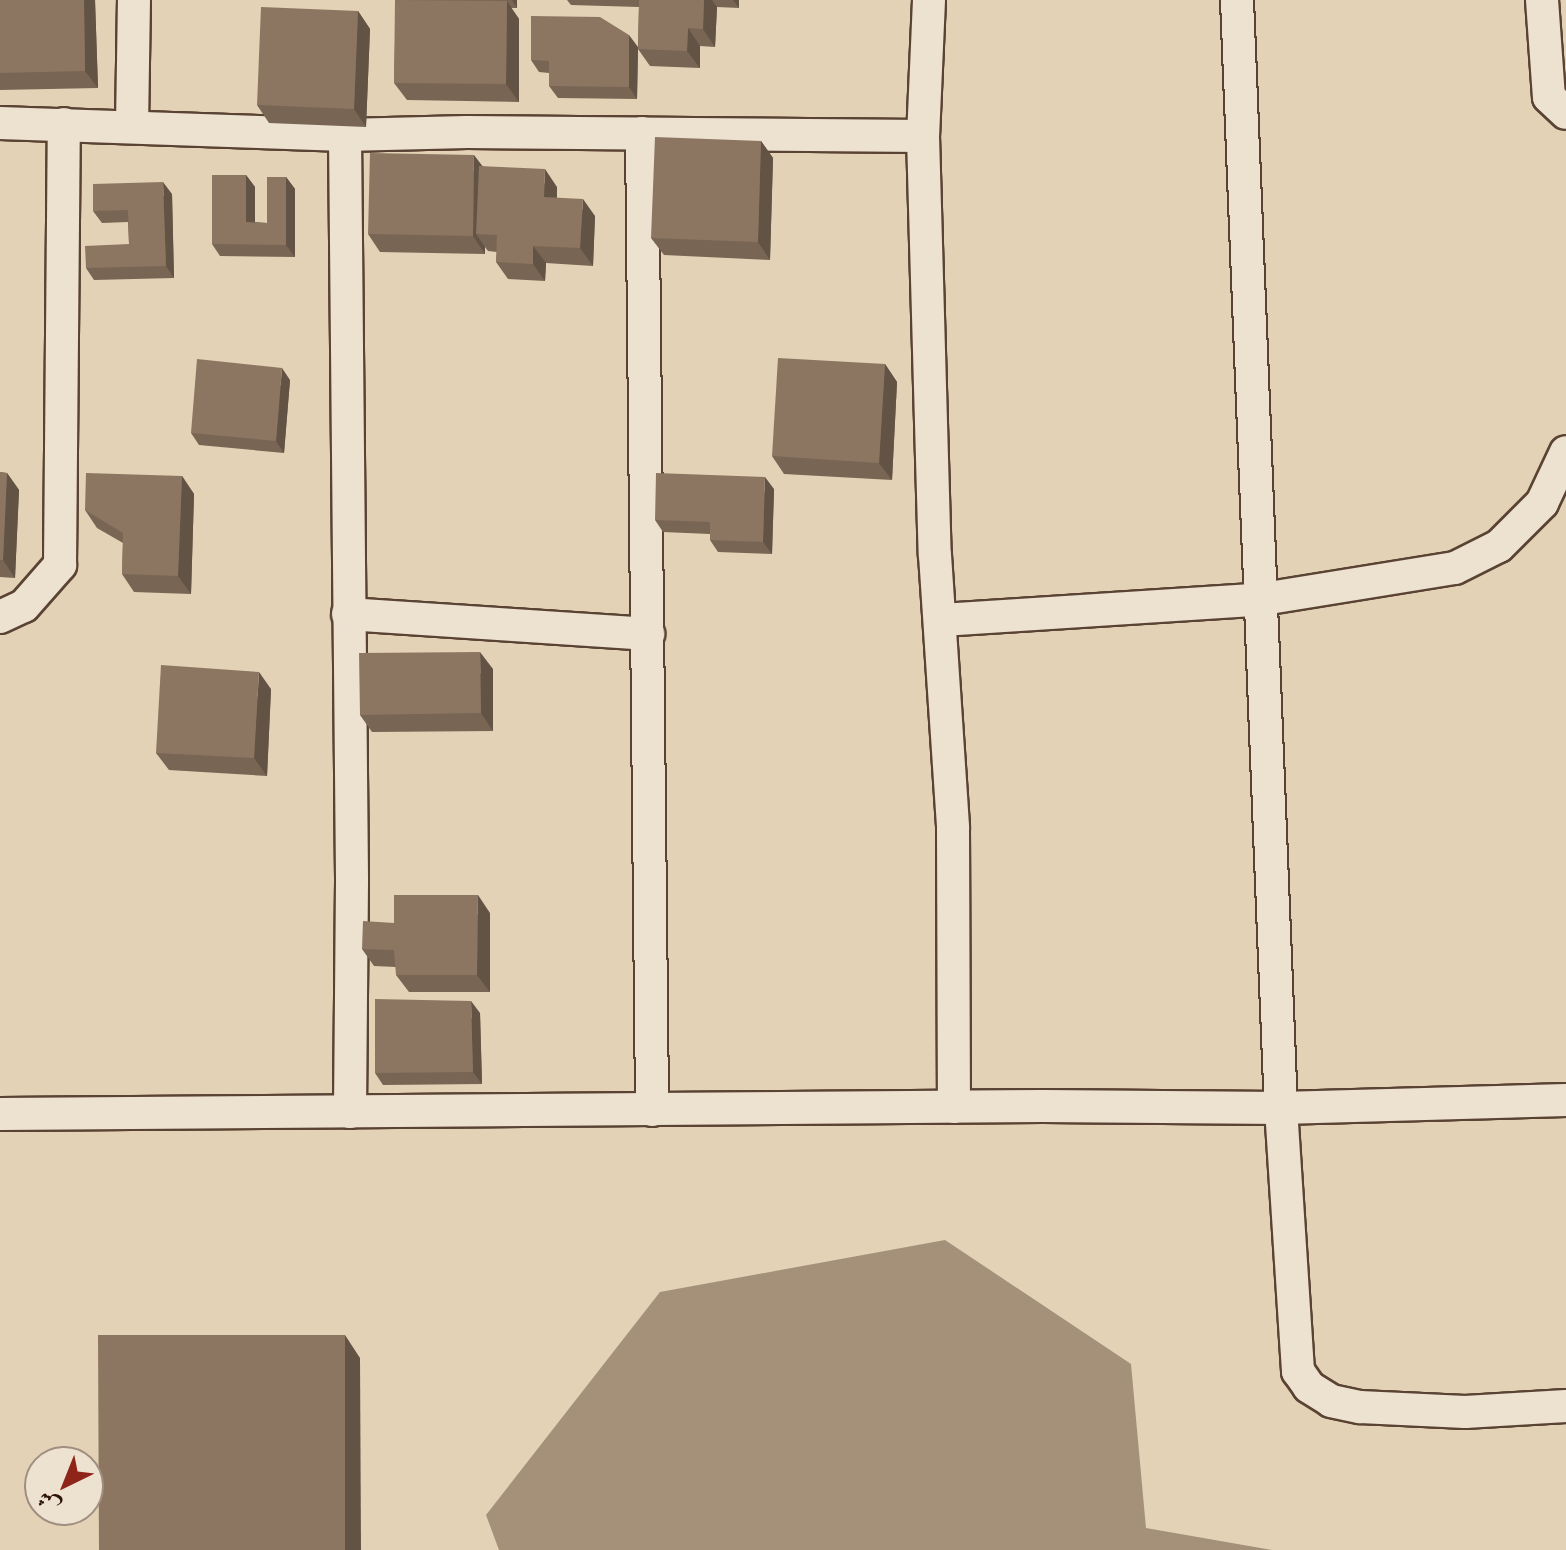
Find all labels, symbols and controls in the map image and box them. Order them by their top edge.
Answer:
north arrow [24,1446,104,1526]
text: ش [31,1484,67,1520]

